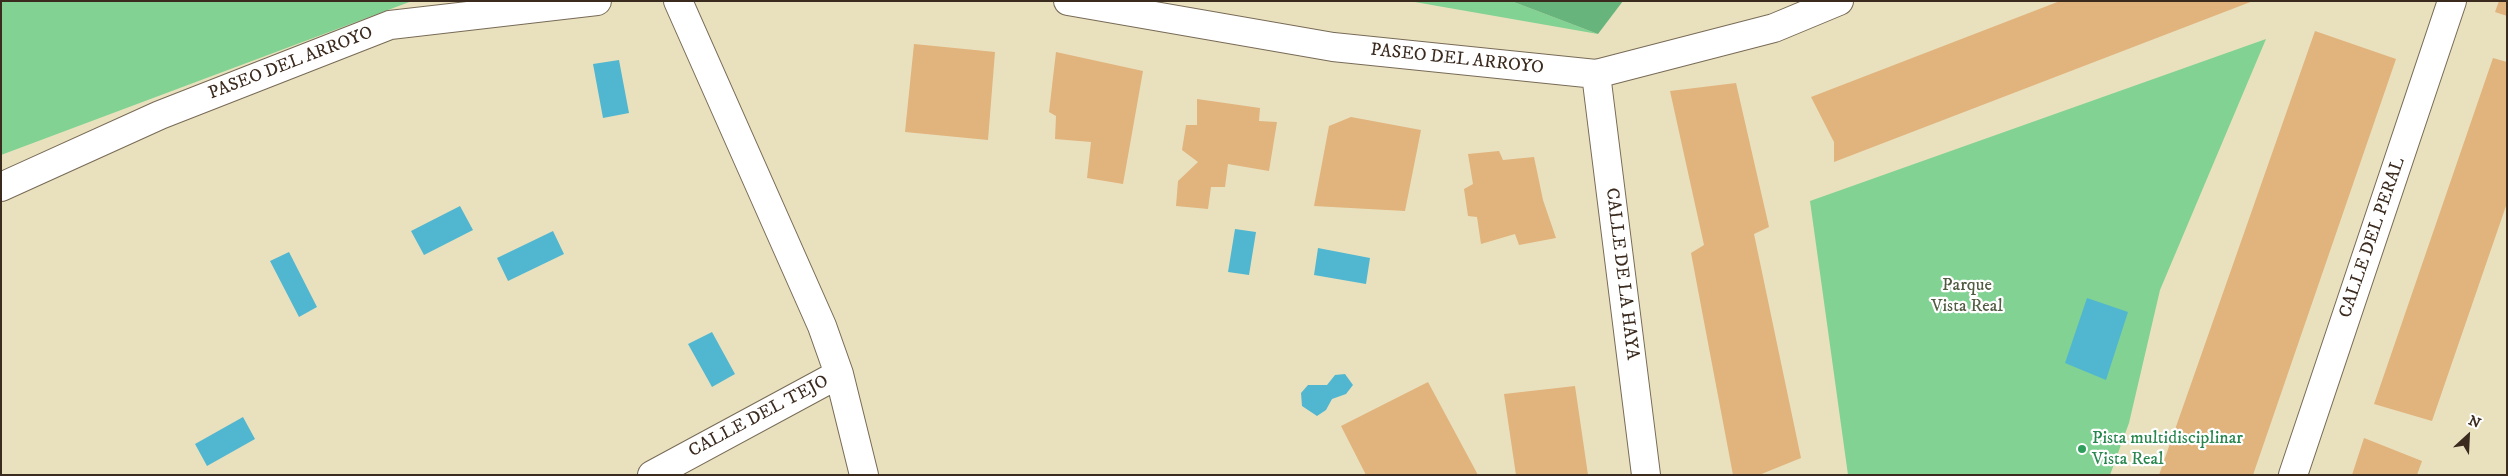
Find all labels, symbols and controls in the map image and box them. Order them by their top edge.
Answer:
street label: PASEO DEL ARROYO [206,23,376,105]
street label: PASEO DEL ARROYO [1369,40,1545,80]
street label: CALLE DEL PERAL [2335,155,2411,321]
street label: CALLE DE LA HAYA [1600,187,1642,361]
park label: Parque Vista Real [1931,275,2003,318]
street label: CALLE DEL TEJO [686,371,832,463]
north arrow [2443,411,2493,461]
text: N [2465,412,2483,433]
place label: Pista multidisciplinar Vista Real [2092,428,2243,470]
marker: Pista multidisciplinar Vista Real [2076,443,2088,455]

